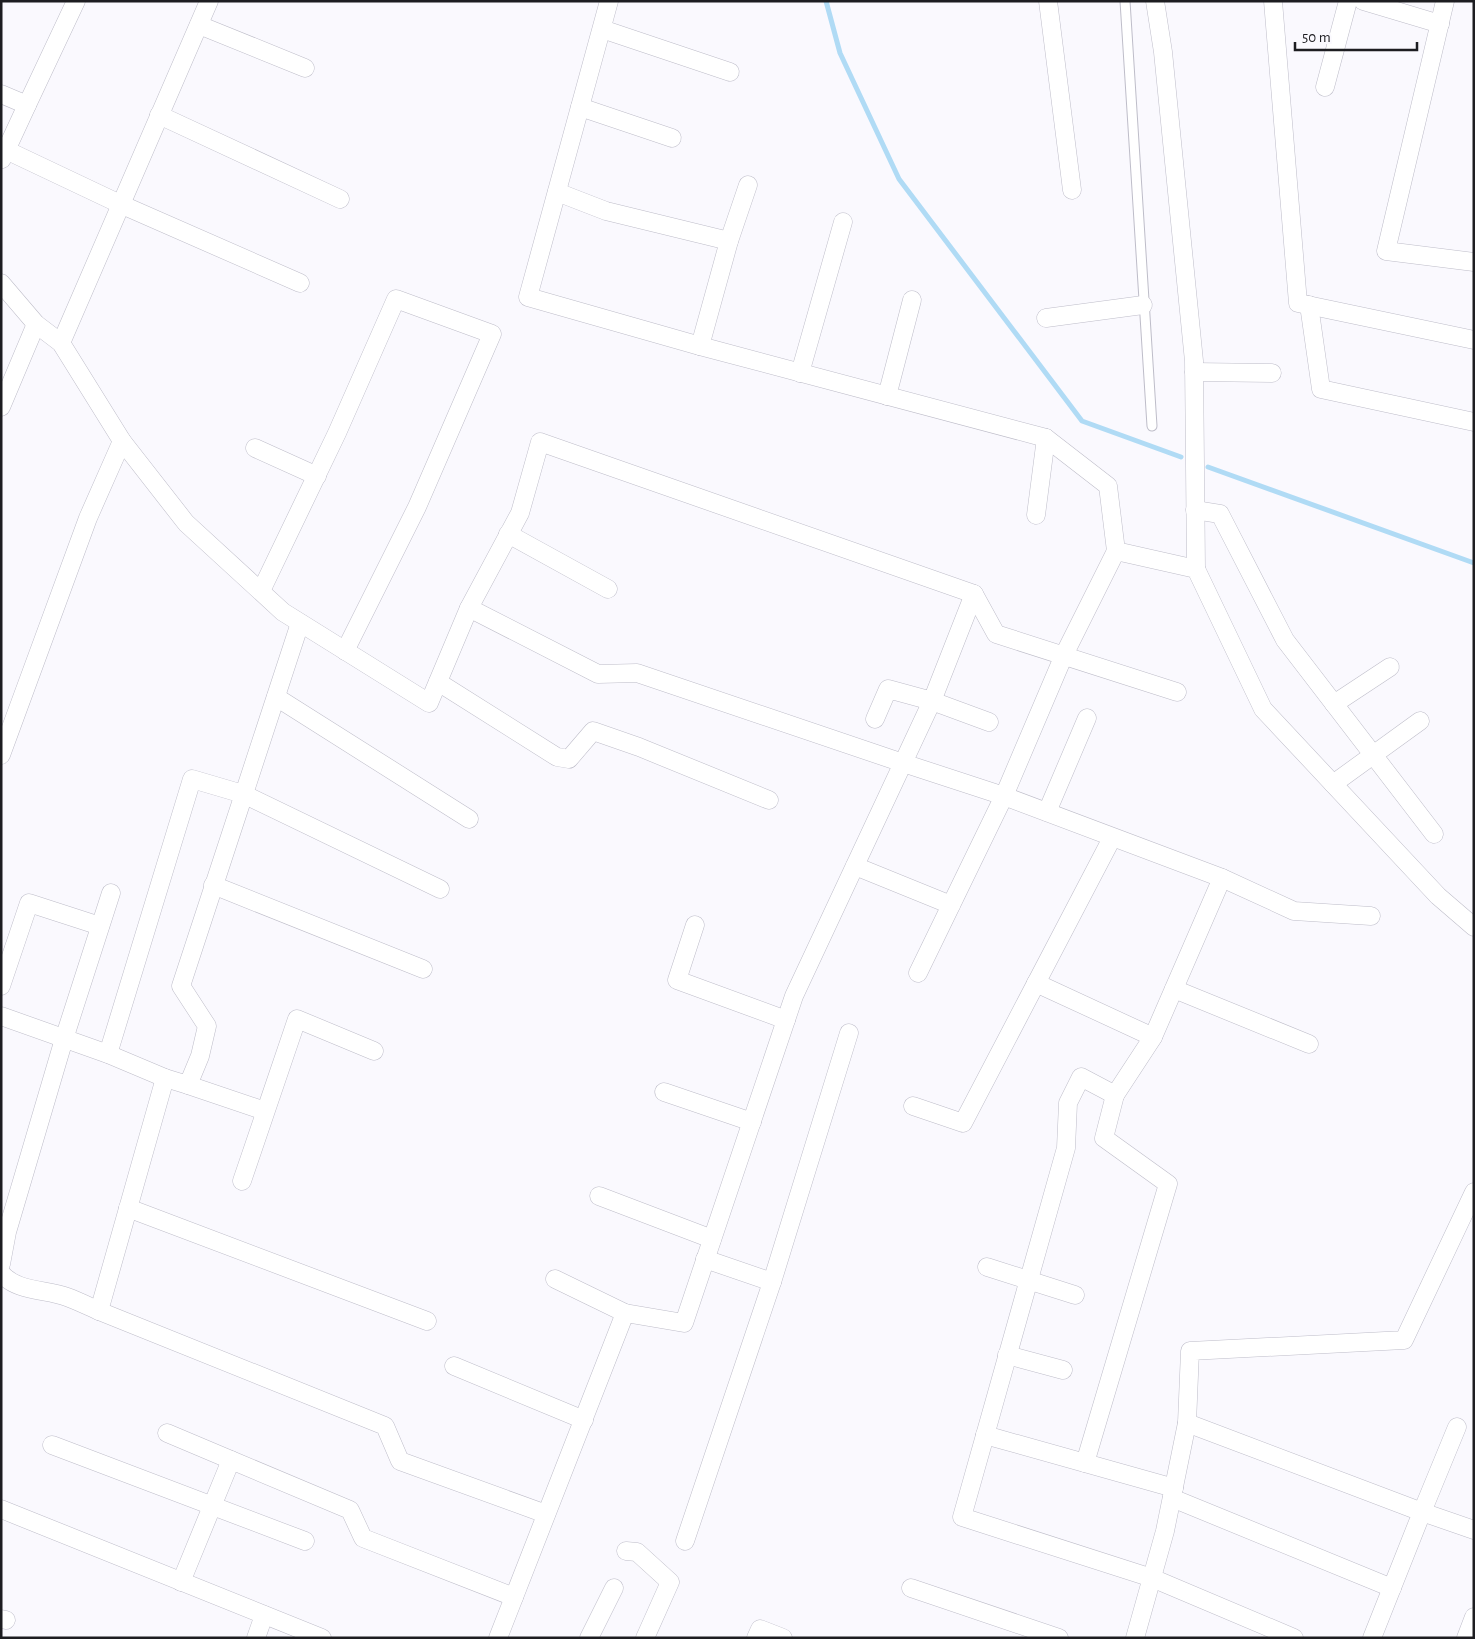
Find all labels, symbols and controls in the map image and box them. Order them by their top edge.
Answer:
scale bar [1295,20,1418,52]
text: 50 m [1302,30,1331,45]

